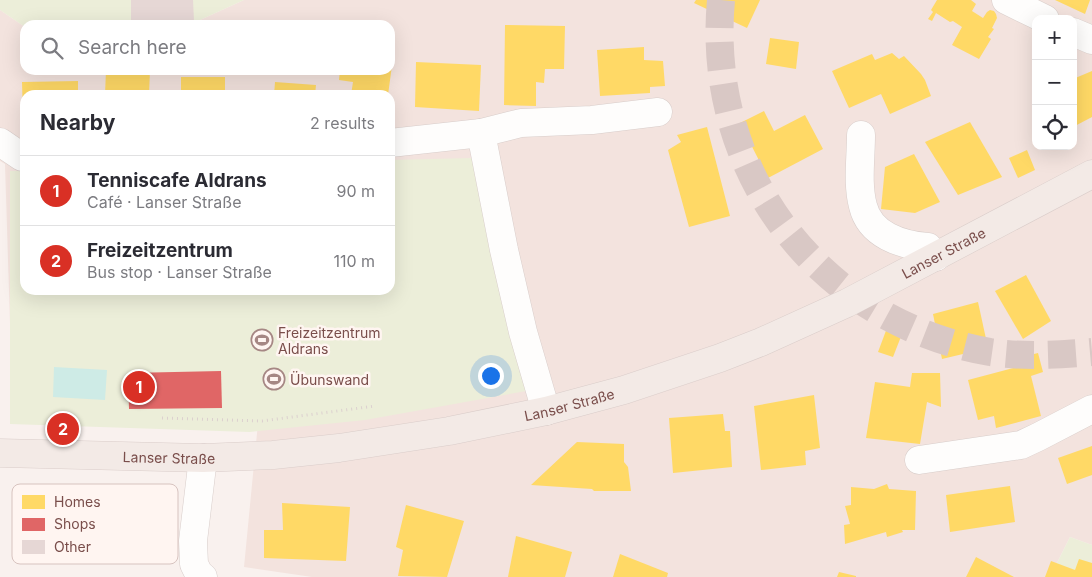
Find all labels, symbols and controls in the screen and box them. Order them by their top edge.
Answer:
map controls [1032,15,1077,150]
button: + [1032,15,1077,60]
search box [20,20,395,75]
icon: search [38,34,66,62]
text: Search here [78,36,187,59]
button: − [1032,60,1077,105]
button: locate [1032,105,1077,150]
text: Nearby [40,110,115,135]
text: 2 results [310,113,375,133]
text: Tenniscafe Aldrans [87,169,267,192]
text: 1 [53,181,59,201]
text: 90 m [336,181,375,201]
text: Café · Lanser Straße [87,192,242,212]
street label: Lanser Straße [898,223,988,281]
text: Freizeitzentrum [87,239,233,262]
text: 2 [51,251,61,271]
text: 110 m [333,251,375,271]
text: Bus stop · Lanser Straße [87,262,272,282]
place label: Freizeitzentrum Aldrans [278,324,380,357]
sports icon: Freizeitzentrum Aldrans [250,328,274,352]
your location [478,363,504,389]
sports icon: Übunswand [262,367,286,391]
pin: 1 [123,368,155,406]
place label: Übunswand [290,371,369,388]
street label: Lanser Straße [523,385,616,424]
pin: 2 [47,410,79,448]
street label: Lanser Straße [123,448,215,467]
legend [12,484,178,564]
text: Homes [54,493,101,510]
text: Shops [54,515,96,532]
text: Other [54,538,91,555]

